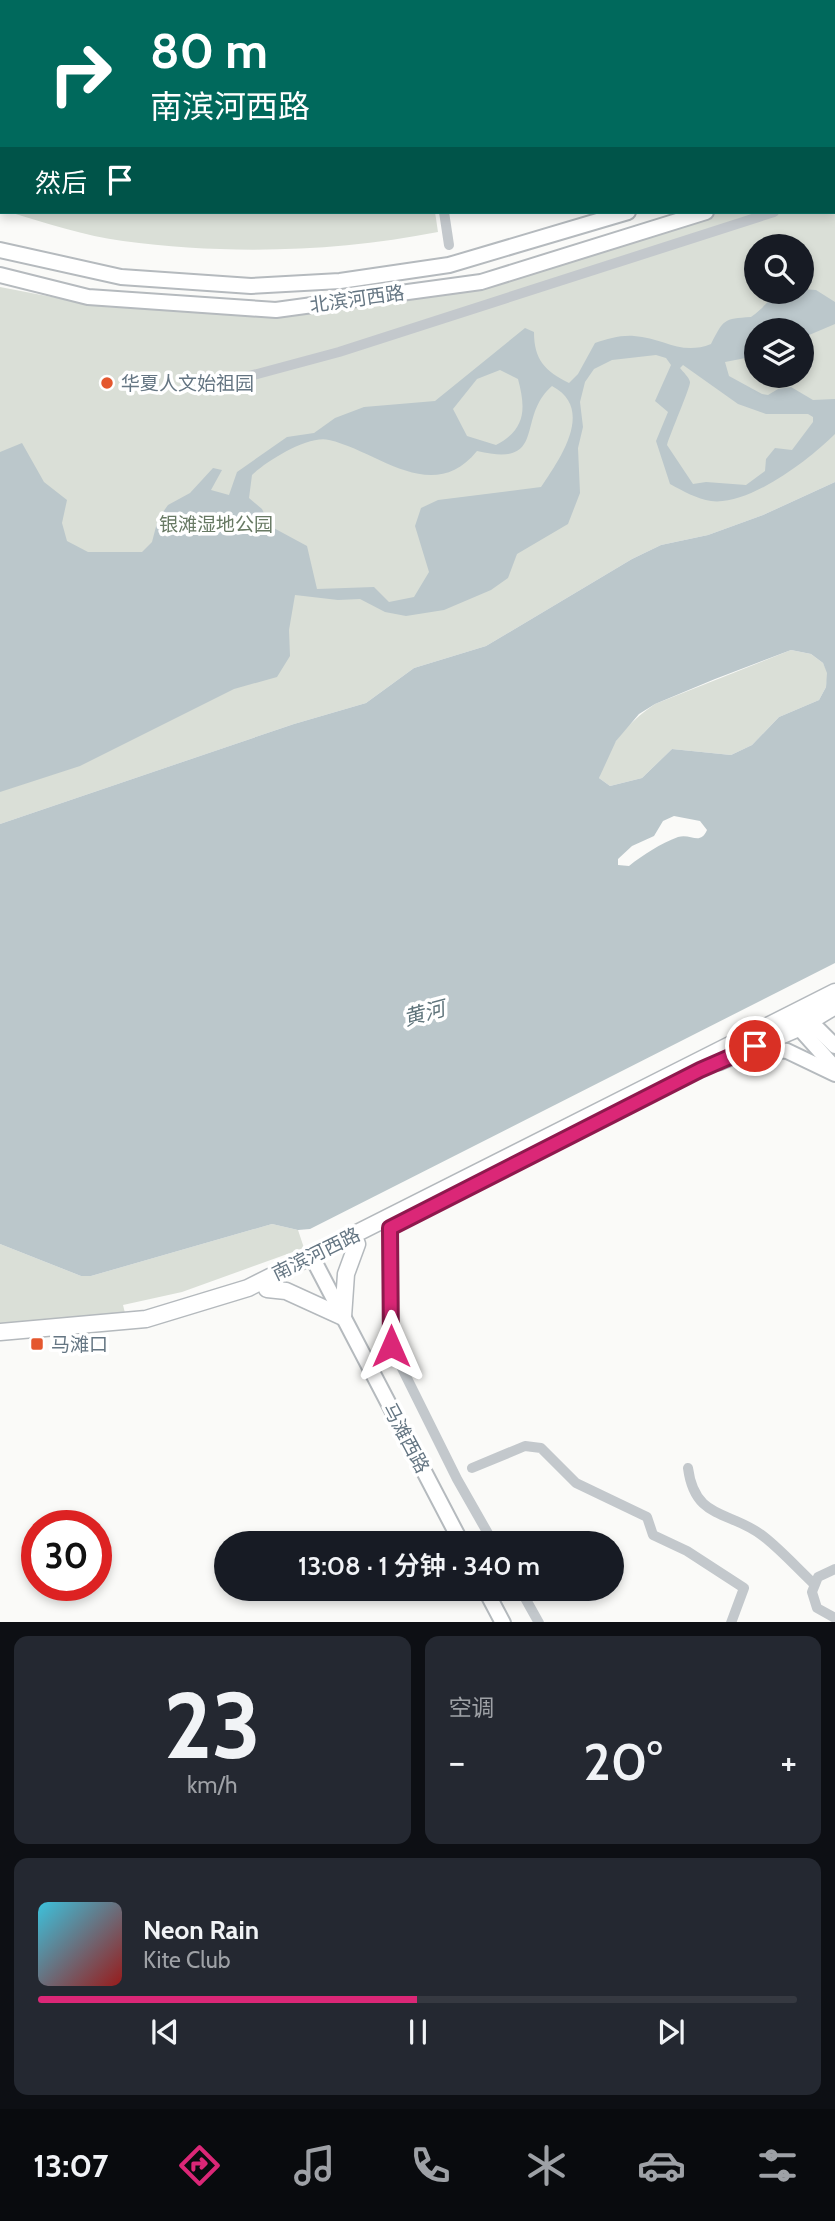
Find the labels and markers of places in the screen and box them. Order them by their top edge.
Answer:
place label: 华夏人文始祖园 [121,372,254,395]
marker: 华夏人文始祖园 [99,375,115,391]
pin [725,1016,785,1076]
place label: 马滩口 [51,1333,108,1356]
marker: 马滩口 [29,1336,45,1352]

